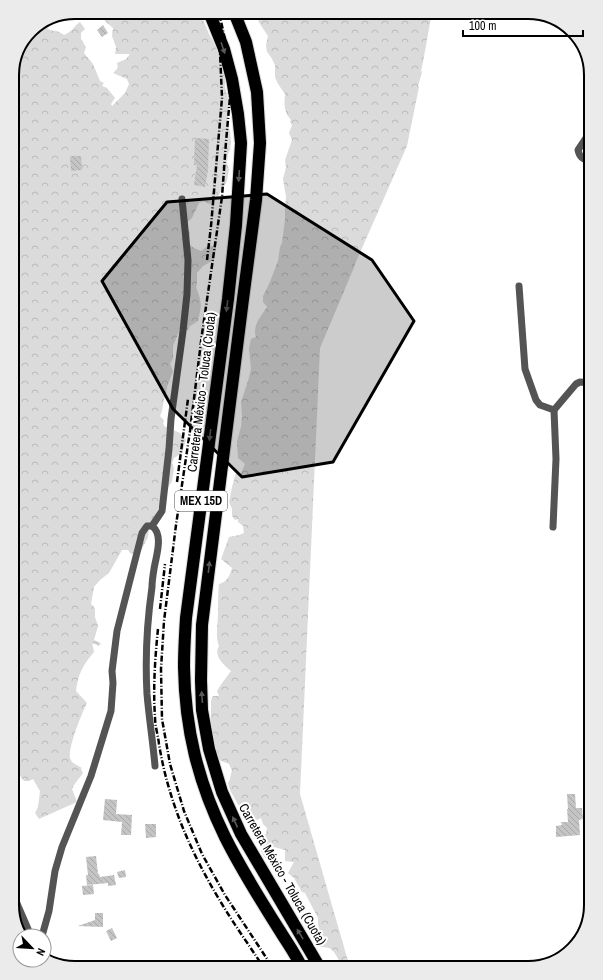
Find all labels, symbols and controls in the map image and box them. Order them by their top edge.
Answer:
scale bar [463,12,583,38]
text: 100 m [469,18,496,34]
one-way arrow [220,43,226,55]
one-way arrow [236,170,243,182]
one-way arrow [224,300,230,312]
street label: Carretera México - Toluca (Cuota) [183,311,220,473]
one-way arrow [207,429,213,441]
road number: MEX 15D [175,491,227,511]
one-way arrow [206,561,213,574]
one-way arrow [198,691,205,703]
street label: Carretera México - Toluca (Cuota) [235,800,330,949]
one-way arrow [232,816,238,827]
north arrow [12,928,52,968]
one-way arrow [296,929,304,939]
text: N [33,946,49,958]

